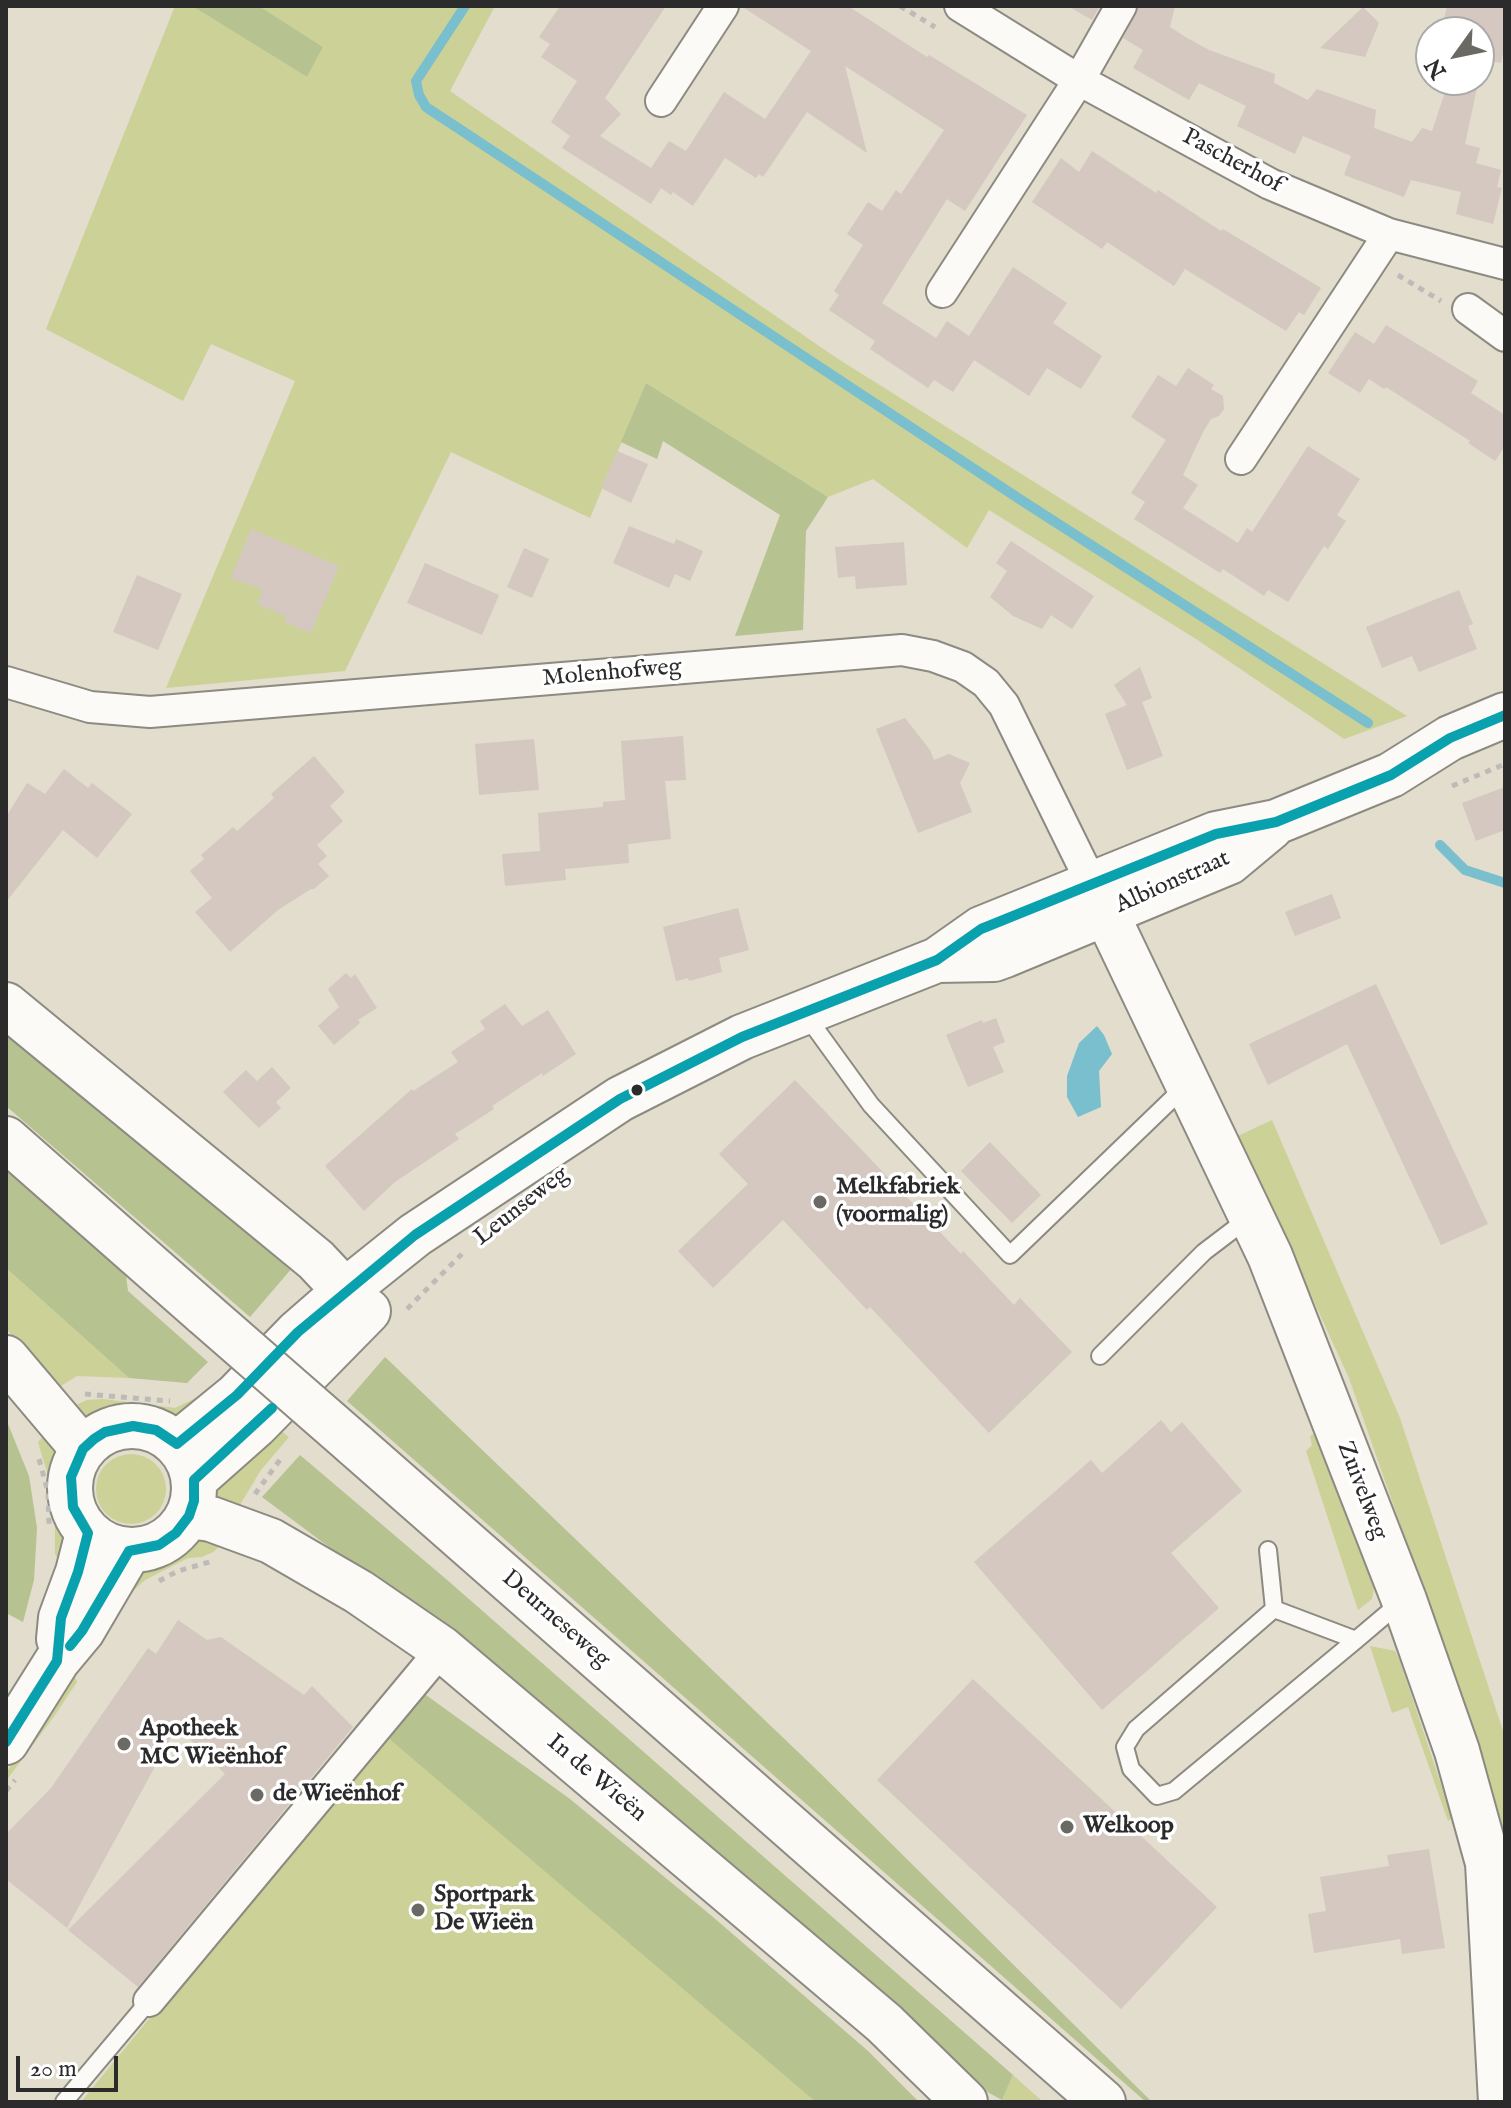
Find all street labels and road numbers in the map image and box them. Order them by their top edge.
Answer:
street label: Pascherhof [1177,124,1287,200]
street label: Molenhofweg [541,654,683,694]
street label: Albionstraat [1111,845,1235,921]
street label: Leunseweg [469,1161,575,1253]
street label: Zuivelweg [1329,1438,1393,1544]
street label: Deurneseweg [495,1565,615,1675]
street label: In de Wieën [540,1729,652,1829]

